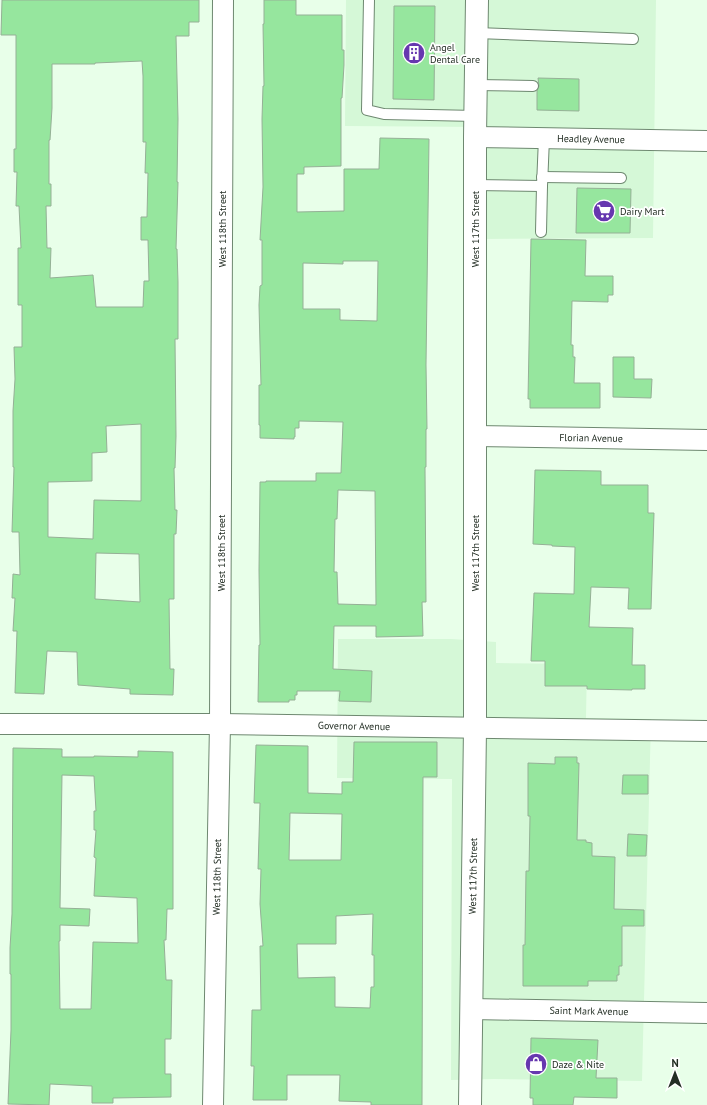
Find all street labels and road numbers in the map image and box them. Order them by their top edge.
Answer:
street label: Headley Avenue [557,132,625,146]
street label: West 118th Street [216,190,229,267]
street label: West 117th Street [469,190,482,267]
street label: Florian Avenue [559,431,623,445]
street label: West 118th Street [215,514,228,591]
street label: West 117th Street [469,514,482,591]
street label: Governor Avenue [318,719,390,733]
street label: West 117th Street [466,837,480,914]
street label: West 118th Street [210,838,224,915]
street label: Saint Mark Avenue [549,1004,629,1018]

